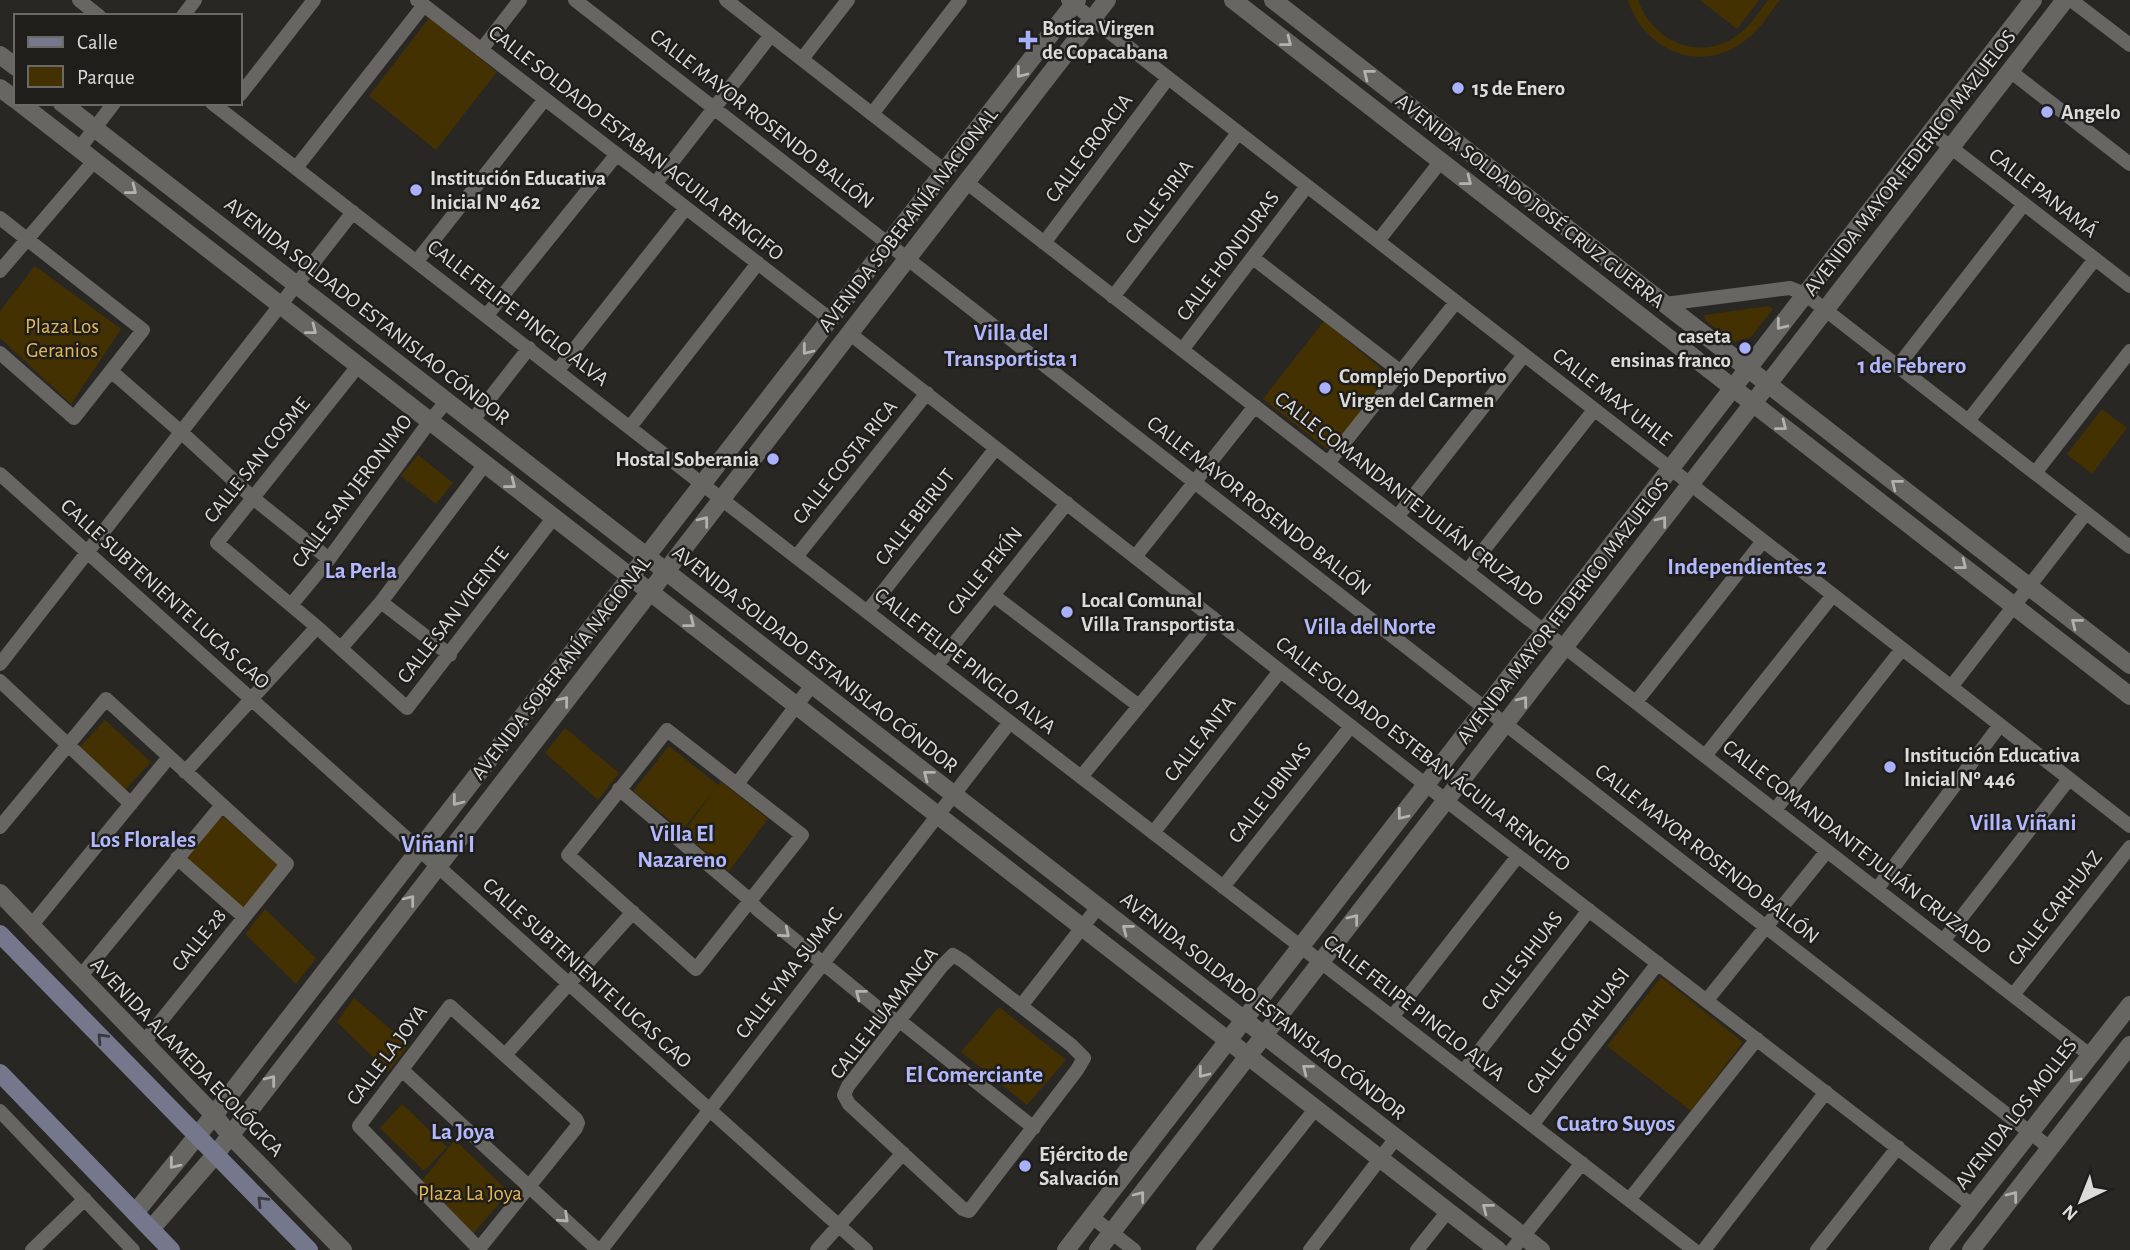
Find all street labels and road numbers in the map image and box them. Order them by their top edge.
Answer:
street label: CALLE SOLDADO ESTABAN AGUILA RENGIFO [485,21,787,265]
street label: CALLE MAYOR ROSENDO BALLÓN [646,24,879,213]
street label: AVENIDA MAYOR FEDERICO MAZUELOS [1800,26,2020,300]
street label: AVENIDA SOLDADO JOSÉ CRUZ GUERRA [1392,88,1669,312]
street label: CALLE CROACIA [1041,90,1137,206]
street label: AVENIDA SOBERANÍA NACIONAL [813,103,1002,336]
street label: CALLE PANAMÁ [1985,143,2102,242]
street label: CALLE SIRIA [1121,156,1197,248]
street label: CALLE HONDURAS [1173,187,1283,325]
street label: AVENIDA SOLDADO ESTANISLAO CÓNDOR [220,192,515,429]
street label: CALLE FELIPE PINGLO ALVA [423,236,613,390]
street label: CALLE MAX UHLE [1548,344,1676,450]
street label: CALLE COMANDANTE JULIÁN CRUZADO [1271,386,1548,610]
street label: CALLE SAN COSME [200,393,314,527]
street label: CALLE COSTA RICA [789,396,901,528]
street label: CALLE SAN JERONIMO [288,411,416,571]
street label: CALLE MAYOR ROSENDO BALLÓN [1143,411,1376,600]
street label: CALLE BEIRUT [871,465,959,569]
street label: AVENIDA MAYOR FEDERICO MAZUELOS [1453,474,1673,748]
street label: CALLE SUBTENIENTE LUCAS GAO [57,495,273,693]
street label: CALLE PEKÍN [942,522,1027,619]
street label: AVENIDA SOLDADO ESTANISLAO CÓNDOR [668,540,963,777]
street label: CALLE SAN VICENTE [393,543,513,687]
street label: AVENIDA SOBERANÍA NACIONAL [466,551,655,784]
street label: CALLE FELIPE PINGLO ALVA [870,584,1060,738]
street label: CALLE SOLDADO ESTEBAN ÁGUILA RENGIFO [1272,631,1575,875]
street label: CALLE ANTA [1160,693,1240,785]
street label: CALLE COMANDANTE JULIÁN CRUZADO [1719,734,1996,958]
street label: CALLE UBINAS [1225,739,1315,847]
street label: CALLE MAYOR ROSENDO BALLÓN [1591,759,1824,948]
street label: CALLE CARHUAZ [2004,847,2106,969]
street label: CALLE SUBTENIENTE LUCAS GAO [479,874,695,1072]
street label: AVENIDA SOLDADO ESTANISLAO CÓNDOR [1116,887,1411,1124]
street label: CALLE YMA SUMAC [732,904,847,1042]
street label: CALLE 28 [168,905,230,975]
street label: CALLE SIHUAS [1477,908,1567,1014]
street label: CALLE FELIPE PINGLO ALVA [1319,931,1509,1085]
street label: CALLE HUAMANGA [826,943,942,1083]
street label: AVENIDA ALAMEDA ECOLÓGICA [87,952,289,1160]
street label: CALLE COTAHUASI [1522,964,1634,1098]
street label: CALLE LA JOYA [343,1001,431,1109]
street label: AVENIDA LOS MOLLES [1951,1035,2081,1193]

